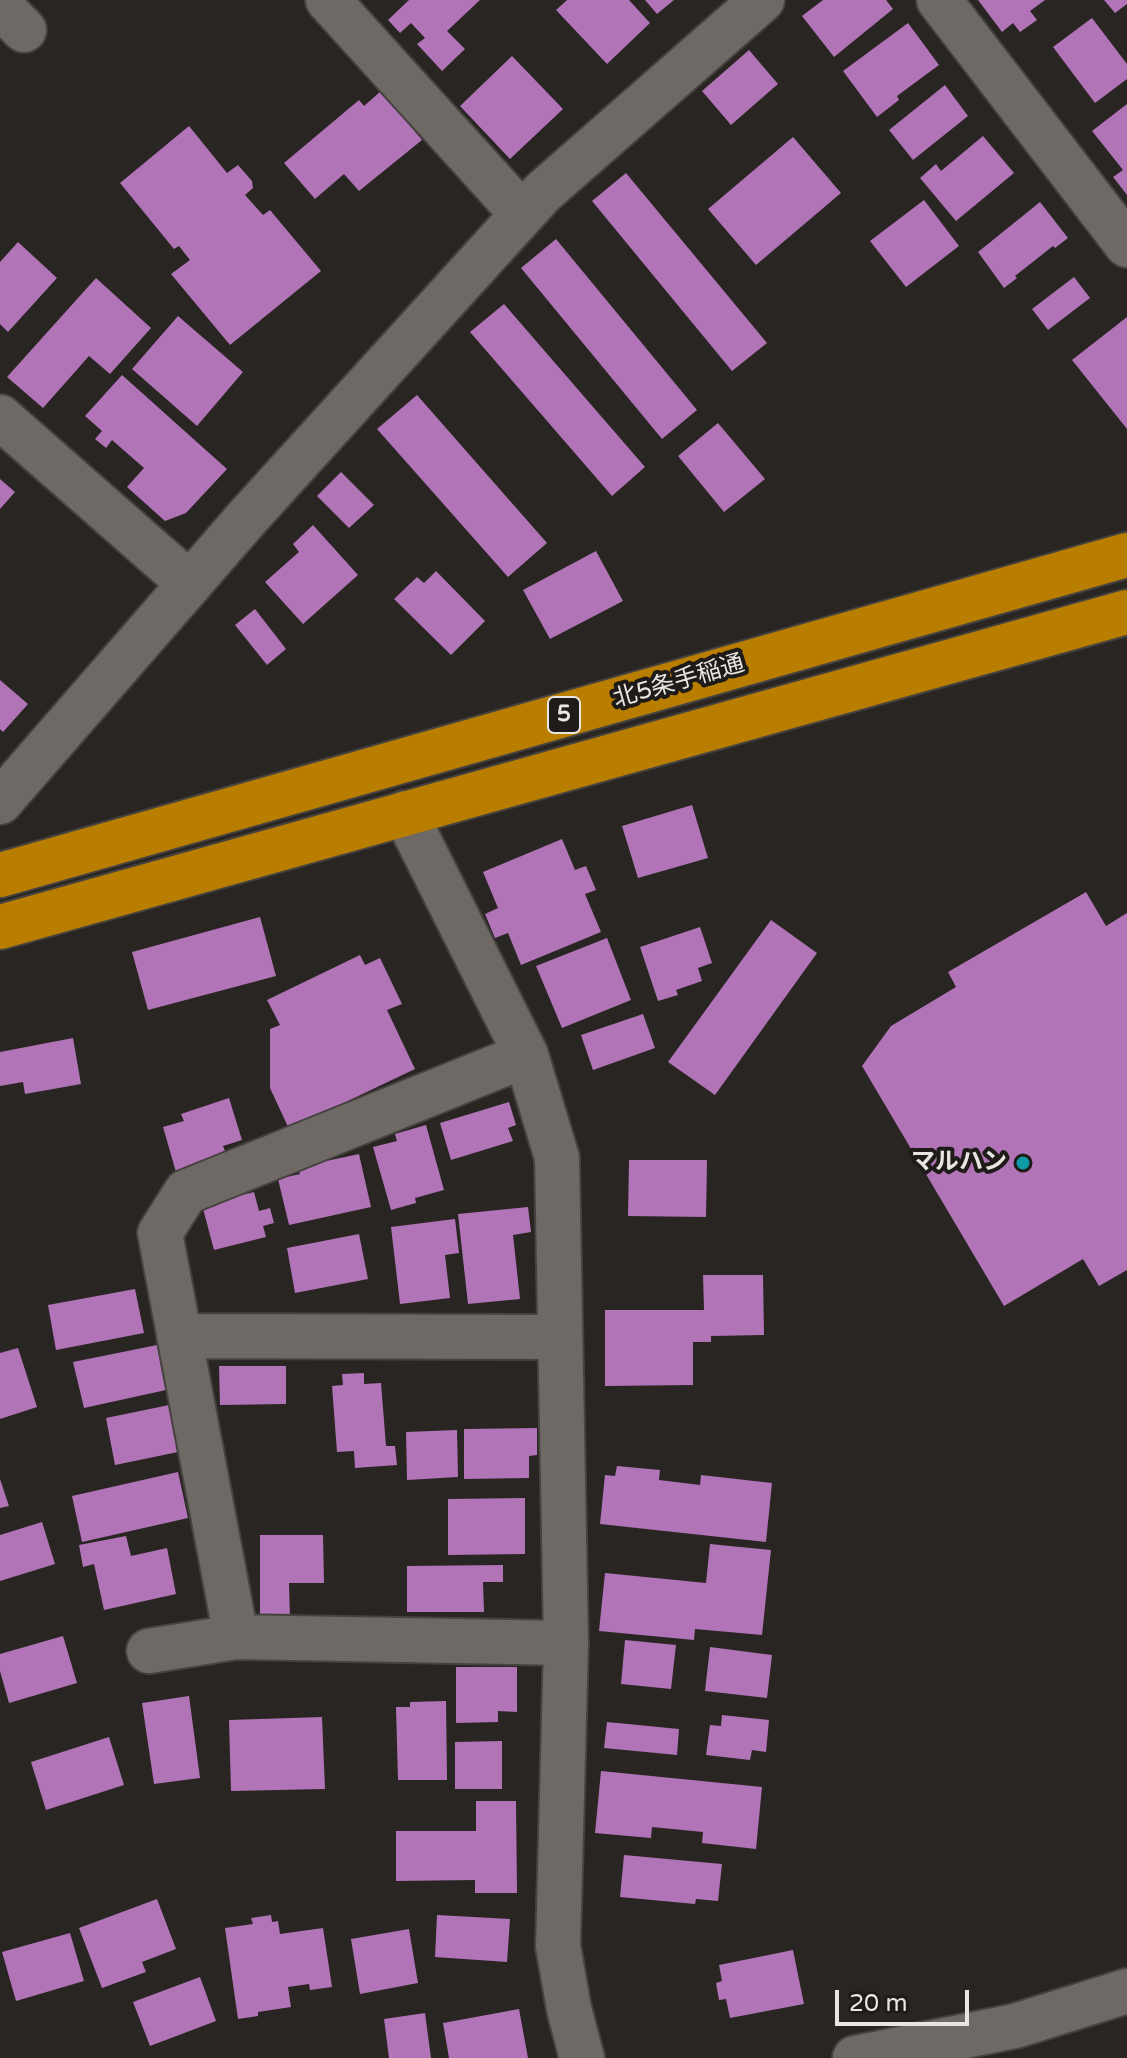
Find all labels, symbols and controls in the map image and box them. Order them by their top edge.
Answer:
street label: 北5条手稲通 [610,650,748,714]
road number: 5 [548,697,580,733]
place label: マルハン [911,1149,1007,1177]
marker: マルハン [1014,1154,1032,1172]
scale bar [839,1974,973,2024]
text: 20 m [849,1989,907,2018]

